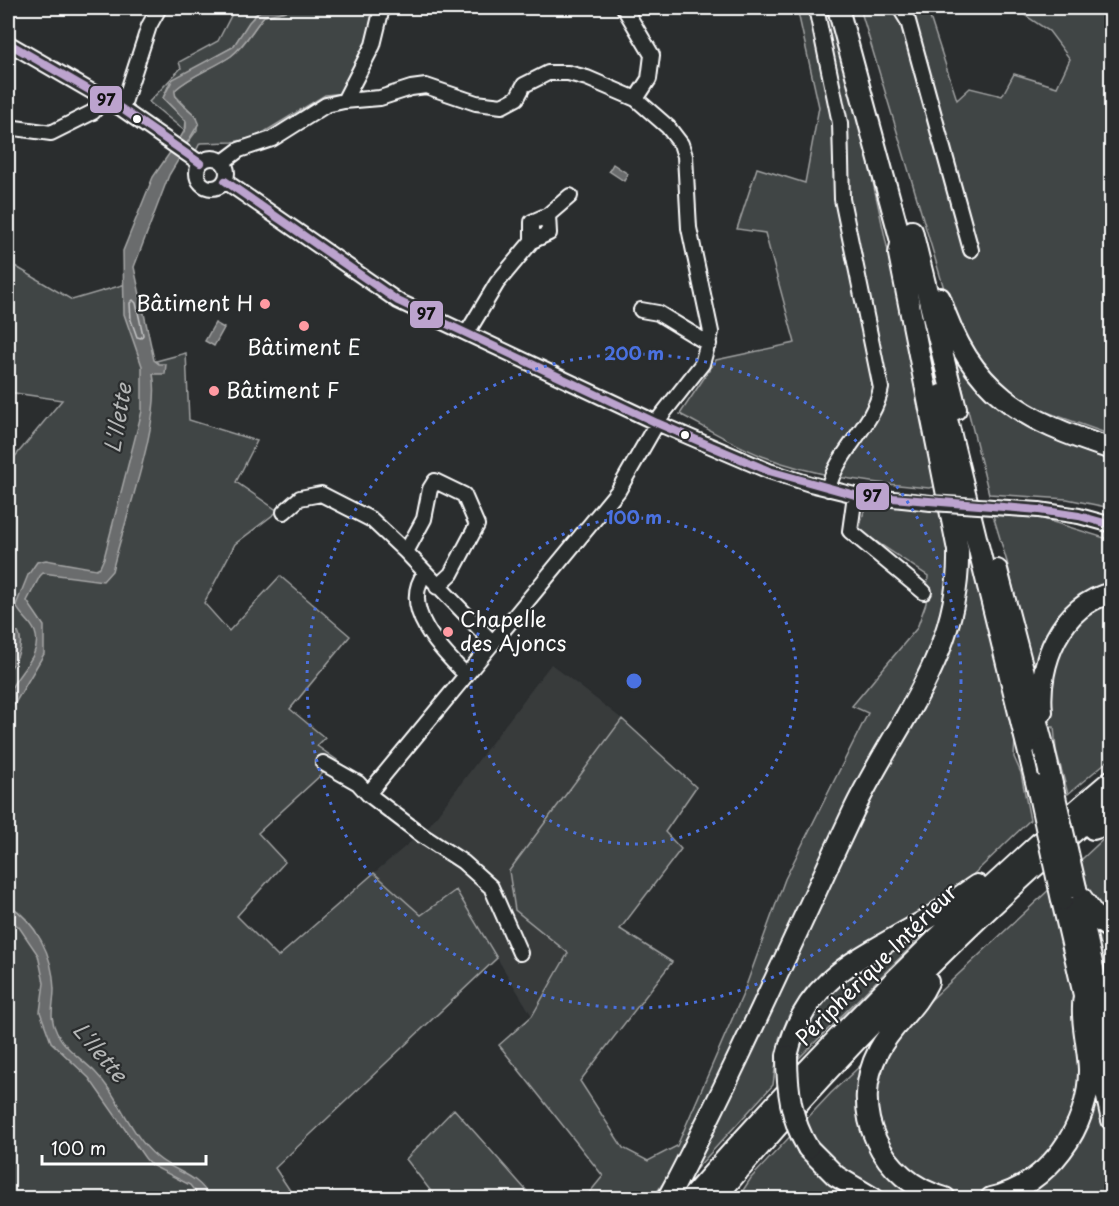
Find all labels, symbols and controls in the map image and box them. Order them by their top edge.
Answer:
line badge: 97 [89,85,123,114]
text: 97 [97,87,116,111]
unlabelled marker [131,113,143,125]
place label: Bâtiment H [136,286,253,318]
marker: Bâtiment H [258,297,272,311]
line badge: 97 [409,300,444,329]
text: 97 [417,301,436,325]
marker: Bâtiment E [297,319,311,333]
place label: Bâtiment E [247,330,361,362]
text: 200 m [604,339,664,366]
place label: Bâtiment F [226,373,339,405]
water label: L'Ilette [94,379,139,455]
marker: Bâtiment F [207,384,221,398]
unlabelled marker [679,429,691,441]
line badge: 97 [855,482,890,511]
text: 97 [863,483,882,507]
text: 100 m [606,503,662,530]
place label: Chapelle des Ajoncs [460,602,566,658]
marker: Chapelle des Ajoncs [441,625,455,639]
centre of rings [624,671,644,691]
street label: Périphérique Intérieur [787,875,964,1052]
water label: L'Ilette [66,1014,137,1089]
scale bar [42,1128,206,1166]
text: 100 m [51,1134,106,1161]

